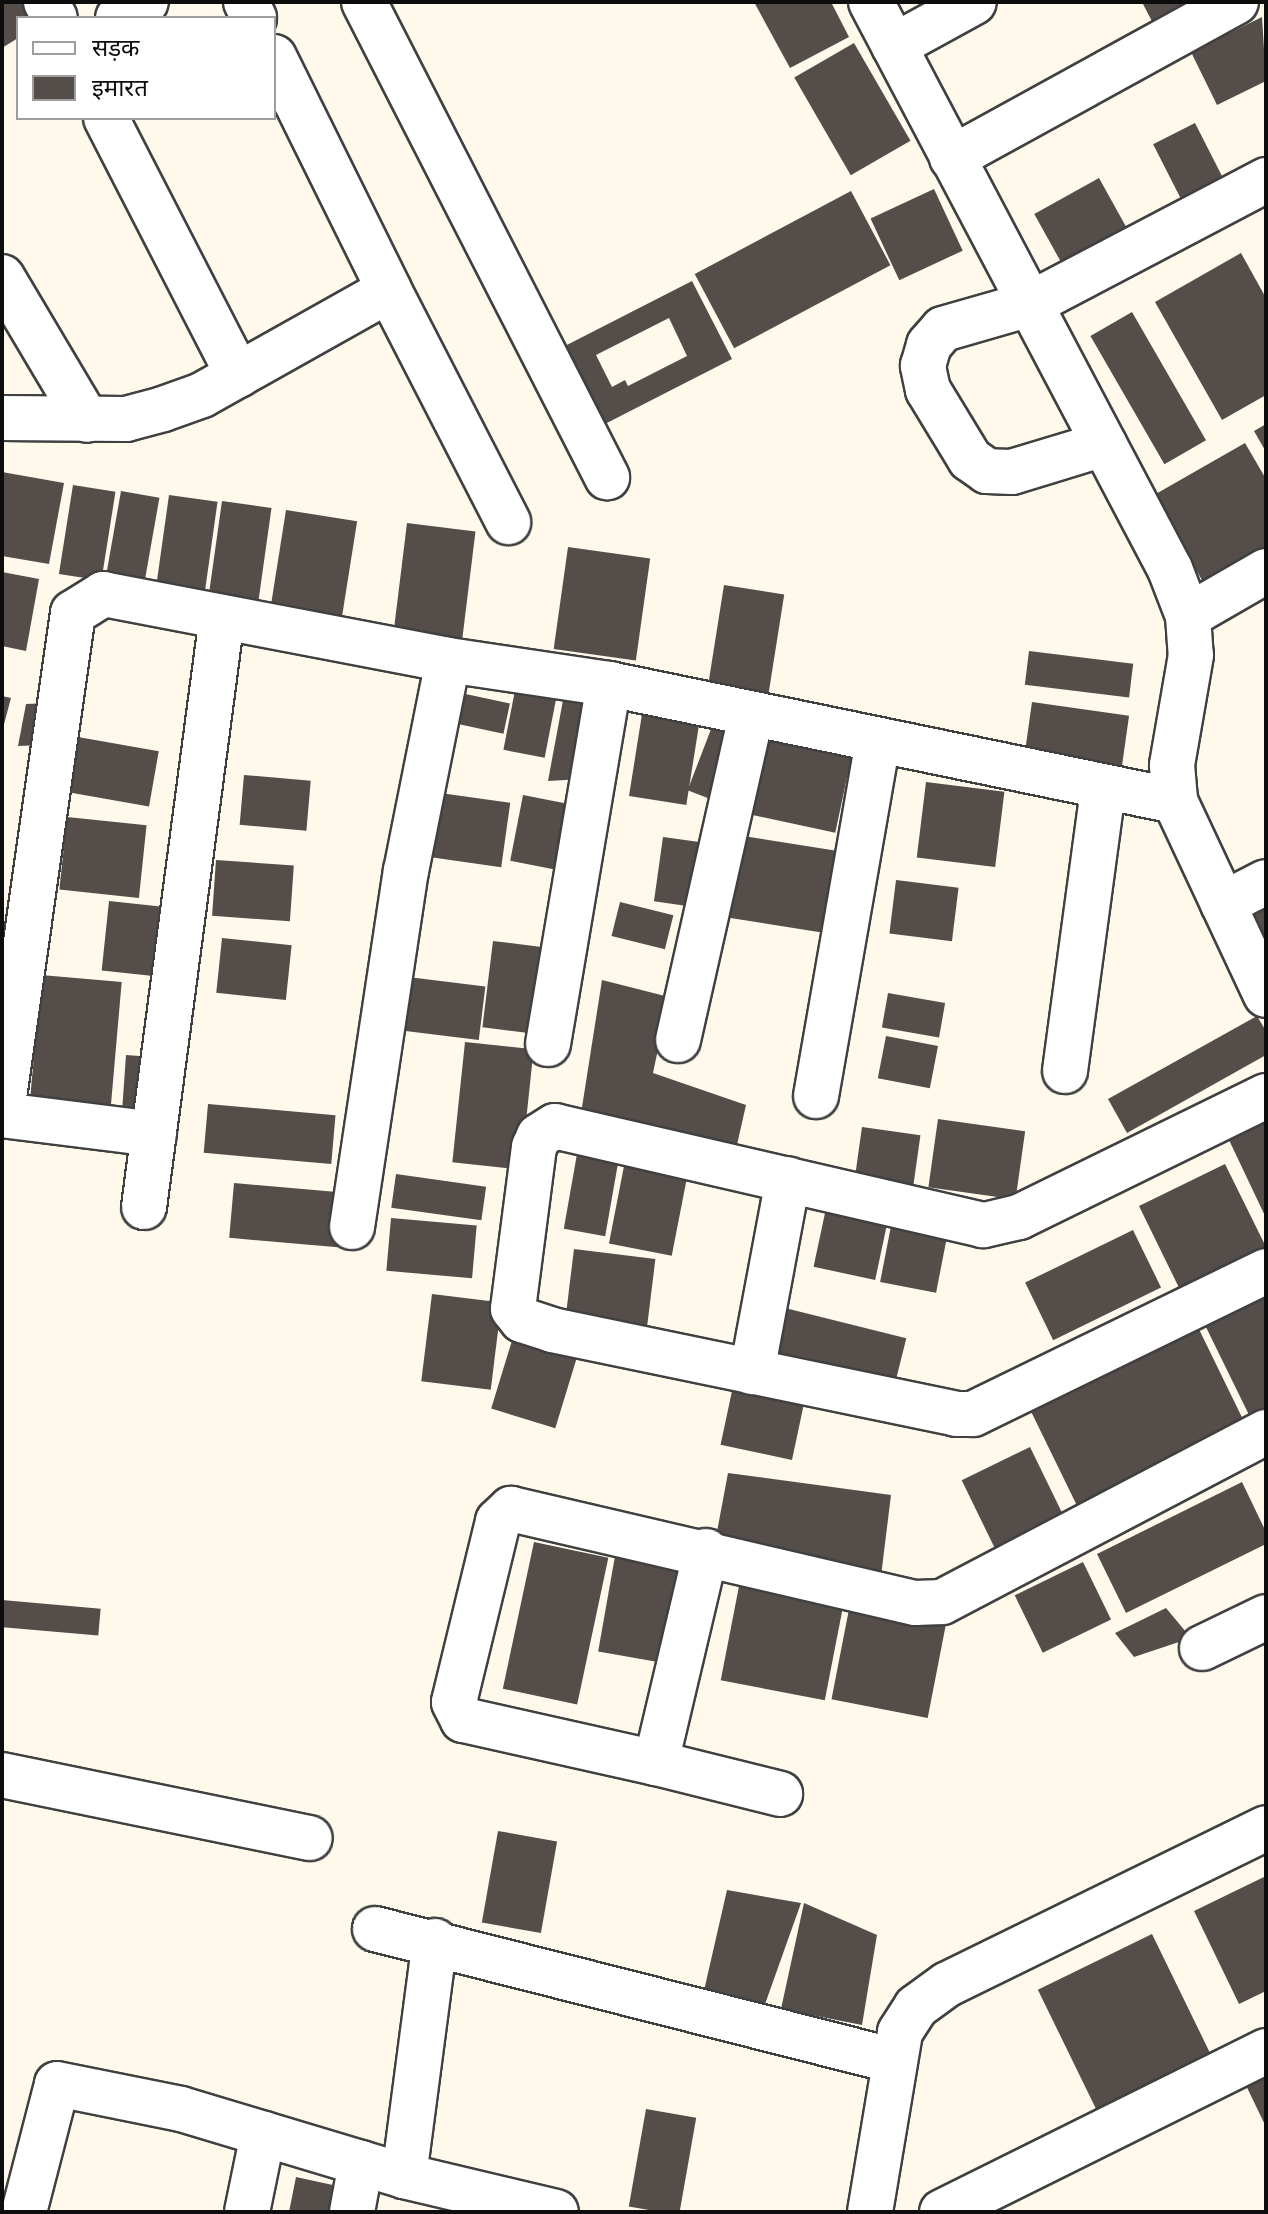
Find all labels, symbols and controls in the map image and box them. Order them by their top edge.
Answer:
legend [16,16,276,120]
text: सड़क [92,30,140,62]
text: इमारत [92,70,148,102]

